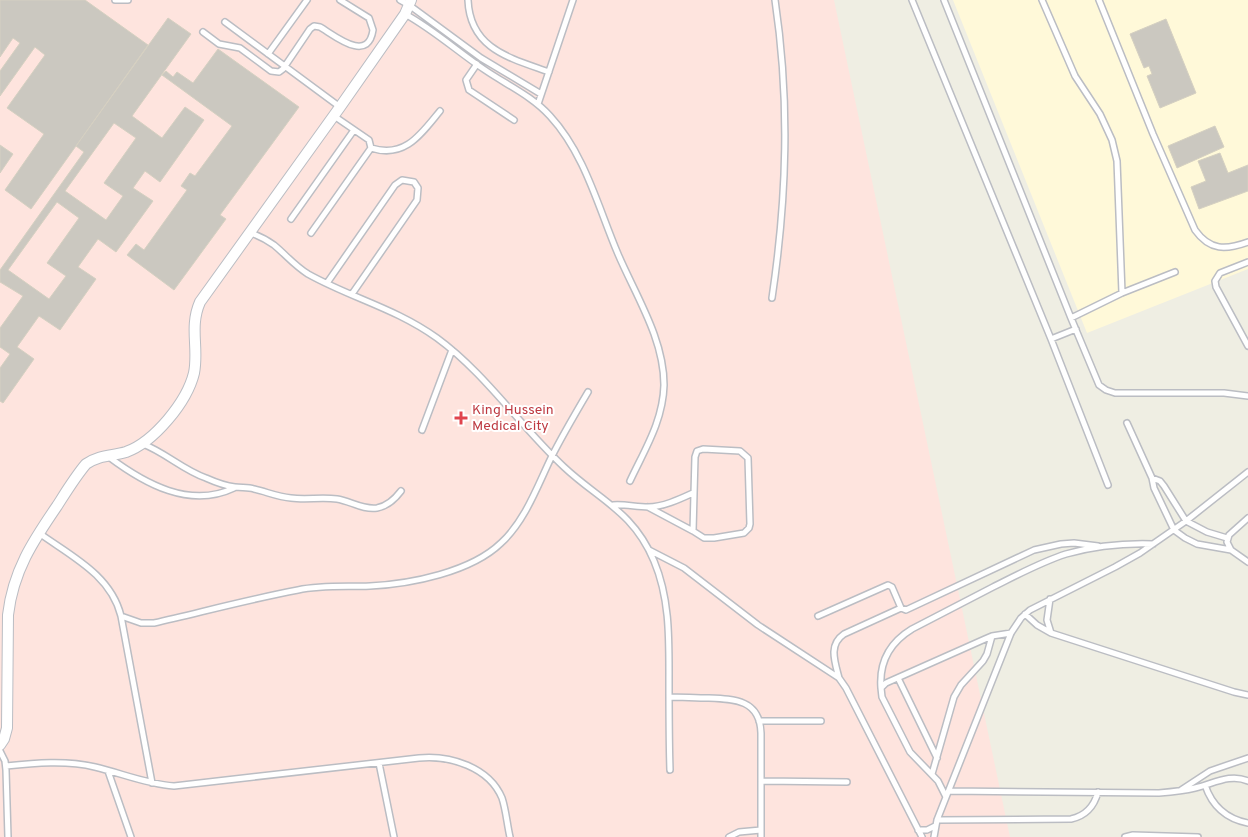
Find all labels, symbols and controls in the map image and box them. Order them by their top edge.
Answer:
place label: King Hussein Medical City [472,402,554,435]
marker: King Hussein Medical City [454,411,468,425]

